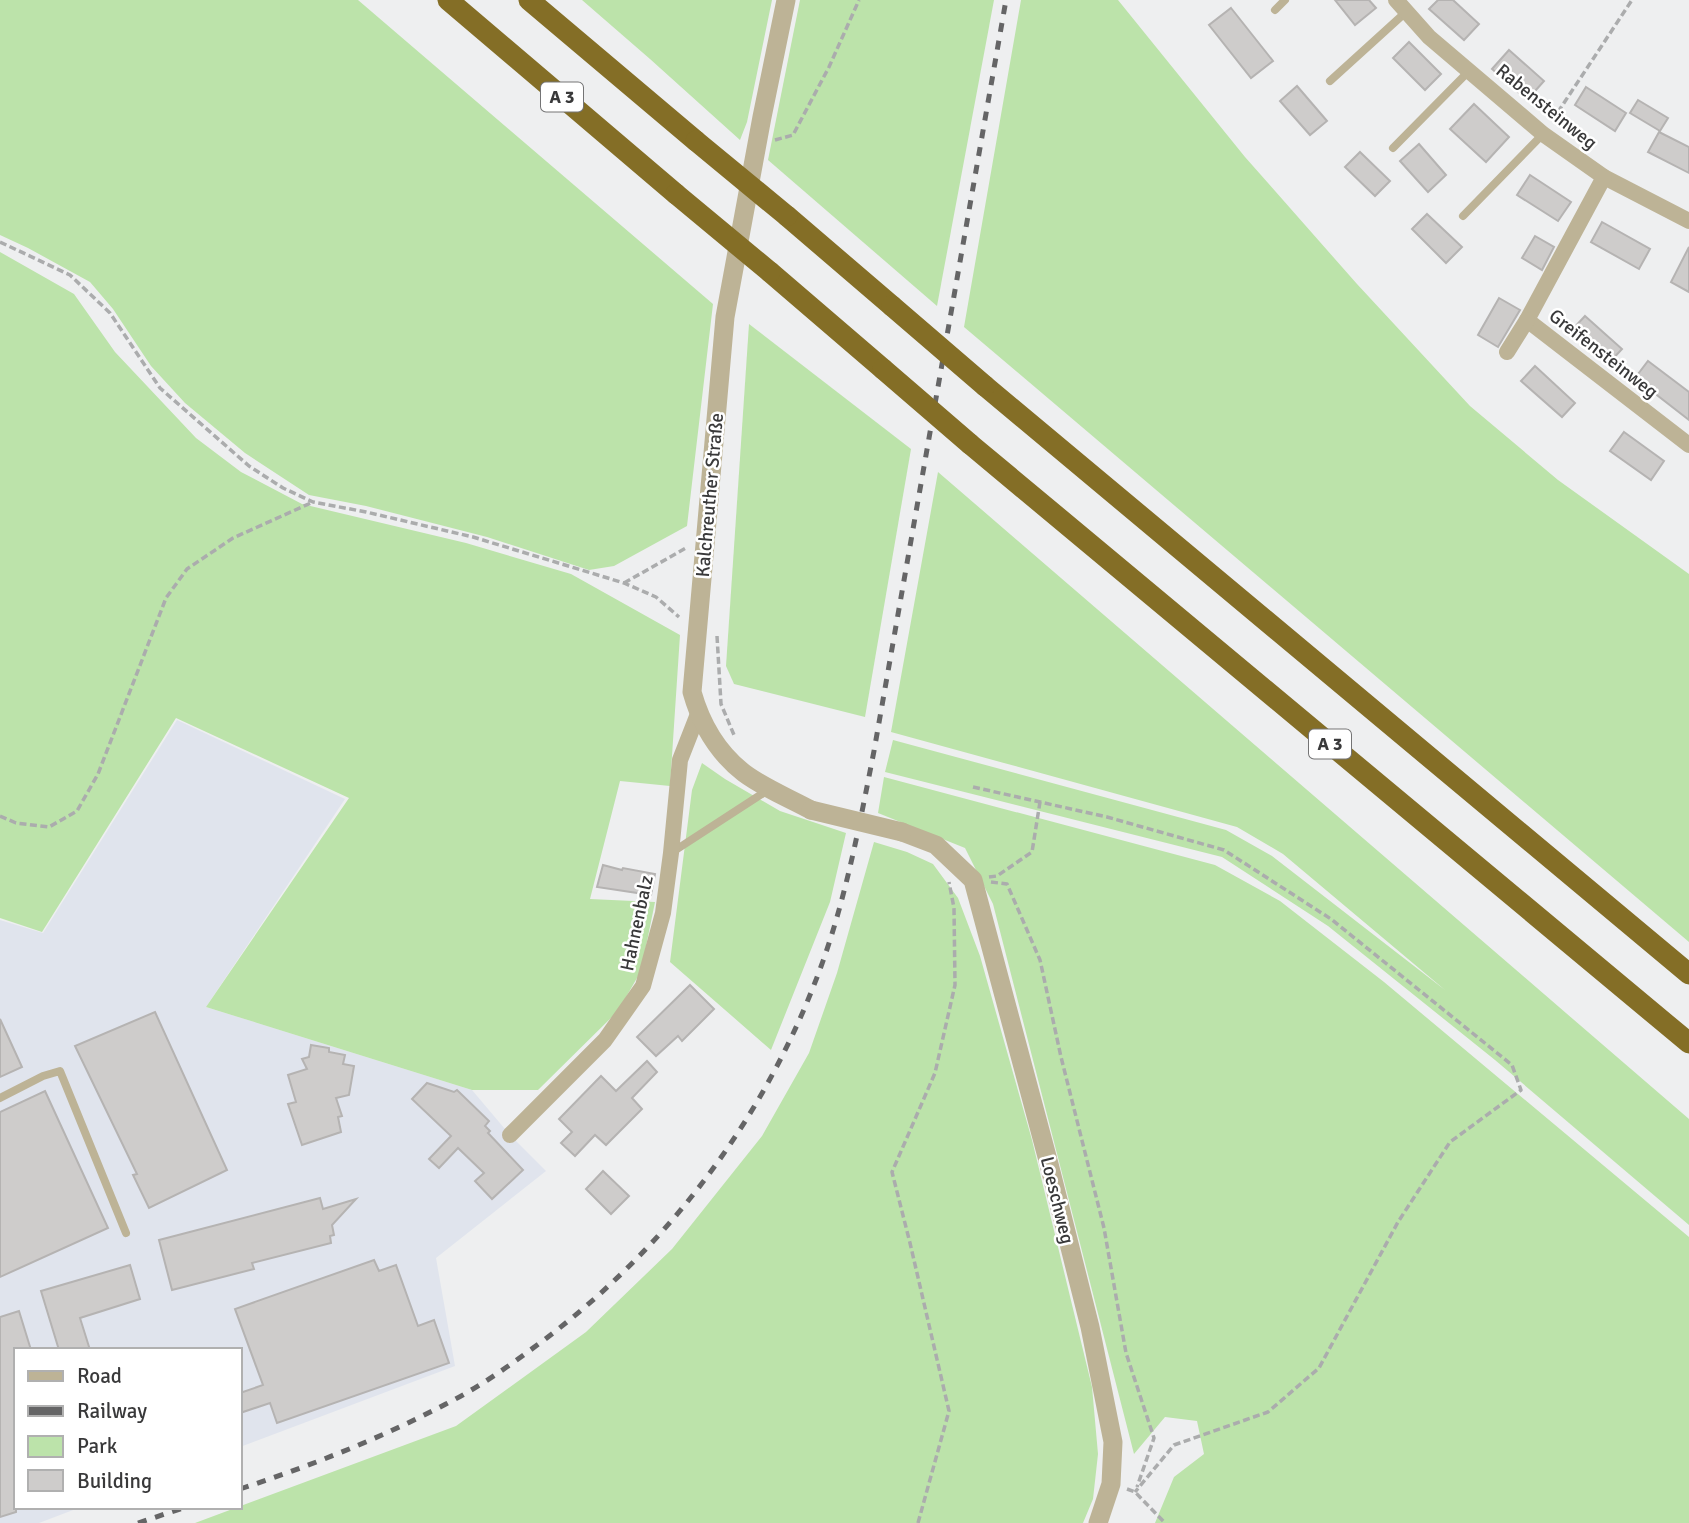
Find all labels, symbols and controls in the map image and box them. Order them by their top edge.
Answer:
street label: Rabensteinweg [1491,59,1602,155]
road number: A 3 [541,82,583,112]
street label: Greifensteinweg [1544,304,1663,404]
street label: Kalchreuther Straße [691,412,729,578]
road number: A 3 [1309,730,1351,758]
street label: Hahnenbalz [615,873,659,973]
street label: Loeschweg [1035,1154,1079,1246]
legend [14,1348,242,1509]
text: Road [77,1363,122,1389]
text: Railway [77,1398,147,1424]
text: Park [77,1433,118,1459]
text: Building [77,1468,152,1494]

